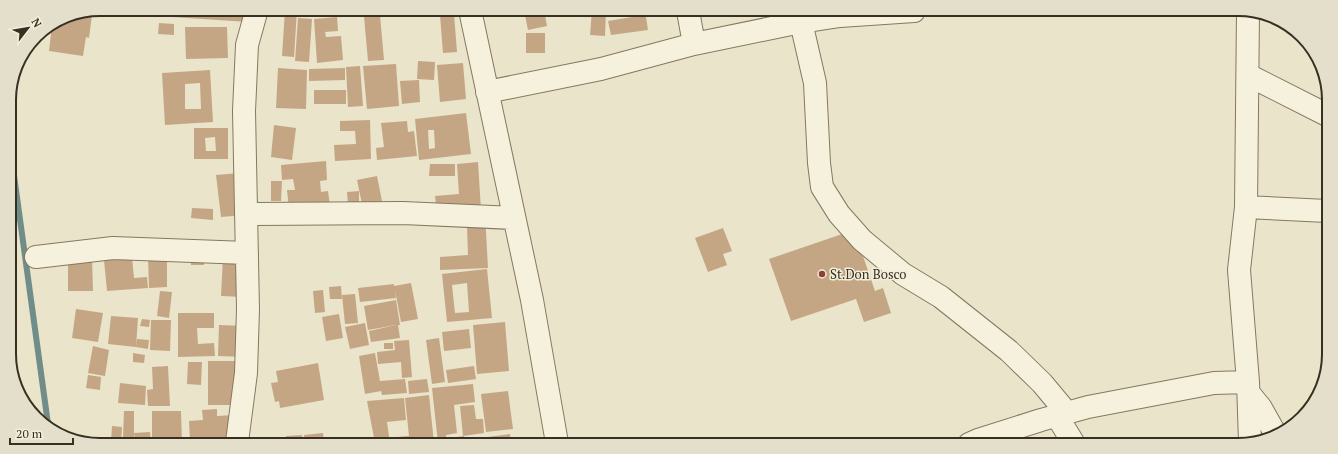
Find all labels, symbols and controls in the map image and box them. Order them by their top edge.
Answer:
north arrow [8,8,48,48]
text: N [28,16,45,31]
place label: St.Don Bosco [830,265,907,283]
marker: St.Don Bosco [817,269,827,279]
scale bar [10,420,73,446]
text: 20 m [16,426,43,441]

